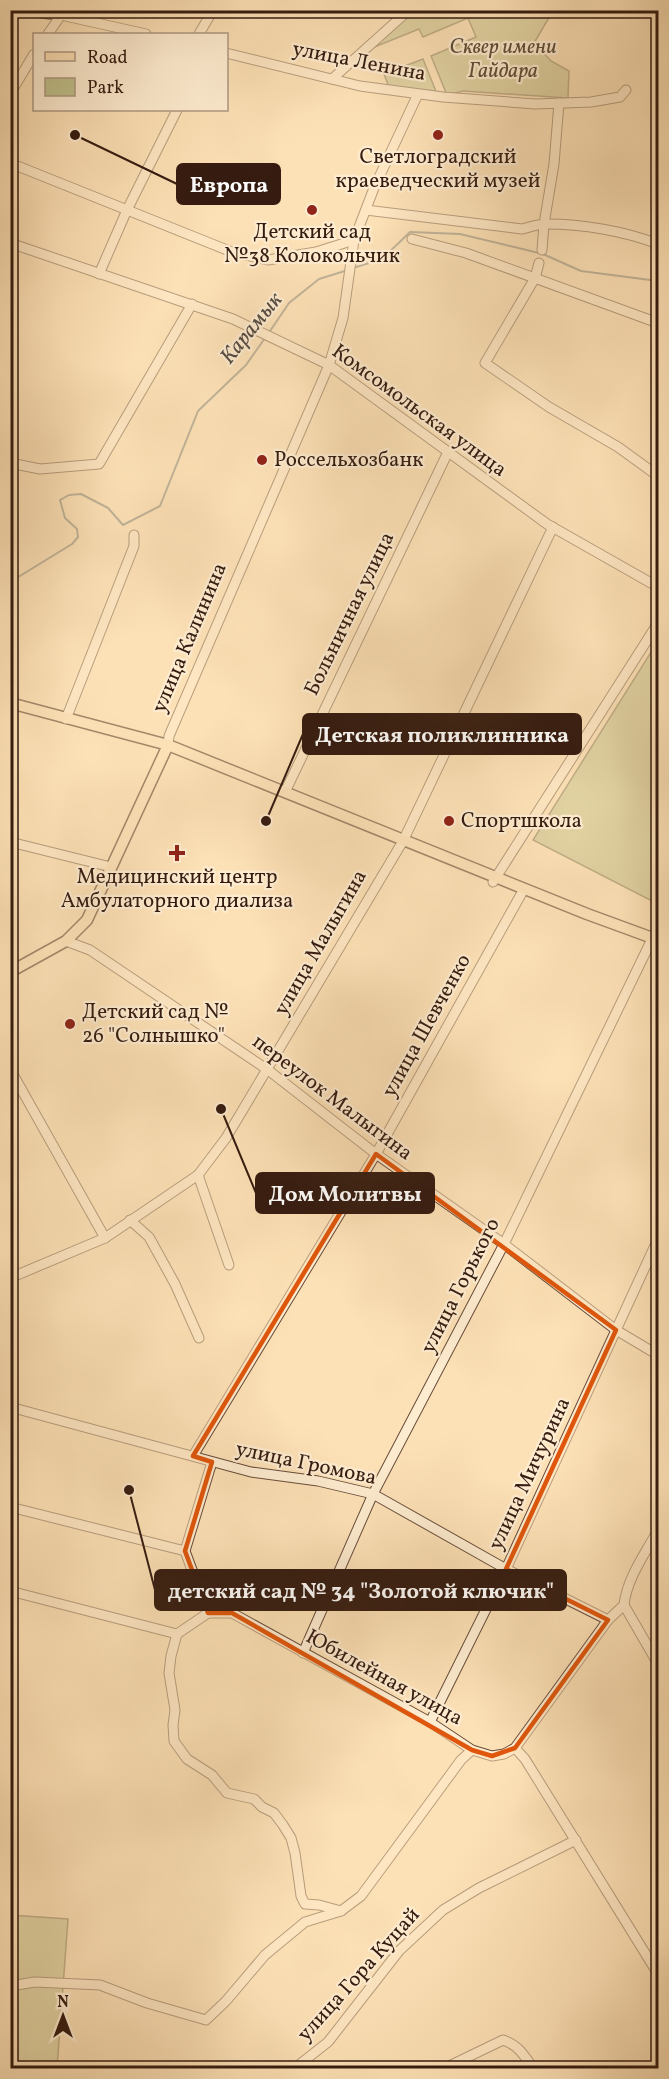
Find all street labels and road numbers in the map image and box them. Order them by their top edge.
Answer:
street label: улица Ленина [290,35,428,89]
street label: Комсомольская улица [325,338,513,484]
street label: Больничная улица [298,527,402,701]
street label: улица Калинина [145,558,235,718]
street label: улица Малыгина [267,865,375,1021]
street label: улица Шевченко [376,949,478,1103]
street label: переулок Малыгина [246,1028,418,1168]
street label: улица Горького [414,1213,508,1359]
street label: улица Мичурина [482,1393,578,1555]
street label: улица Громова [233,1435,379,1493]
street label: Юбилейная улица [300,1623,468,1733]
street label: улица Гора Куцай [291,1902,427,2048]

